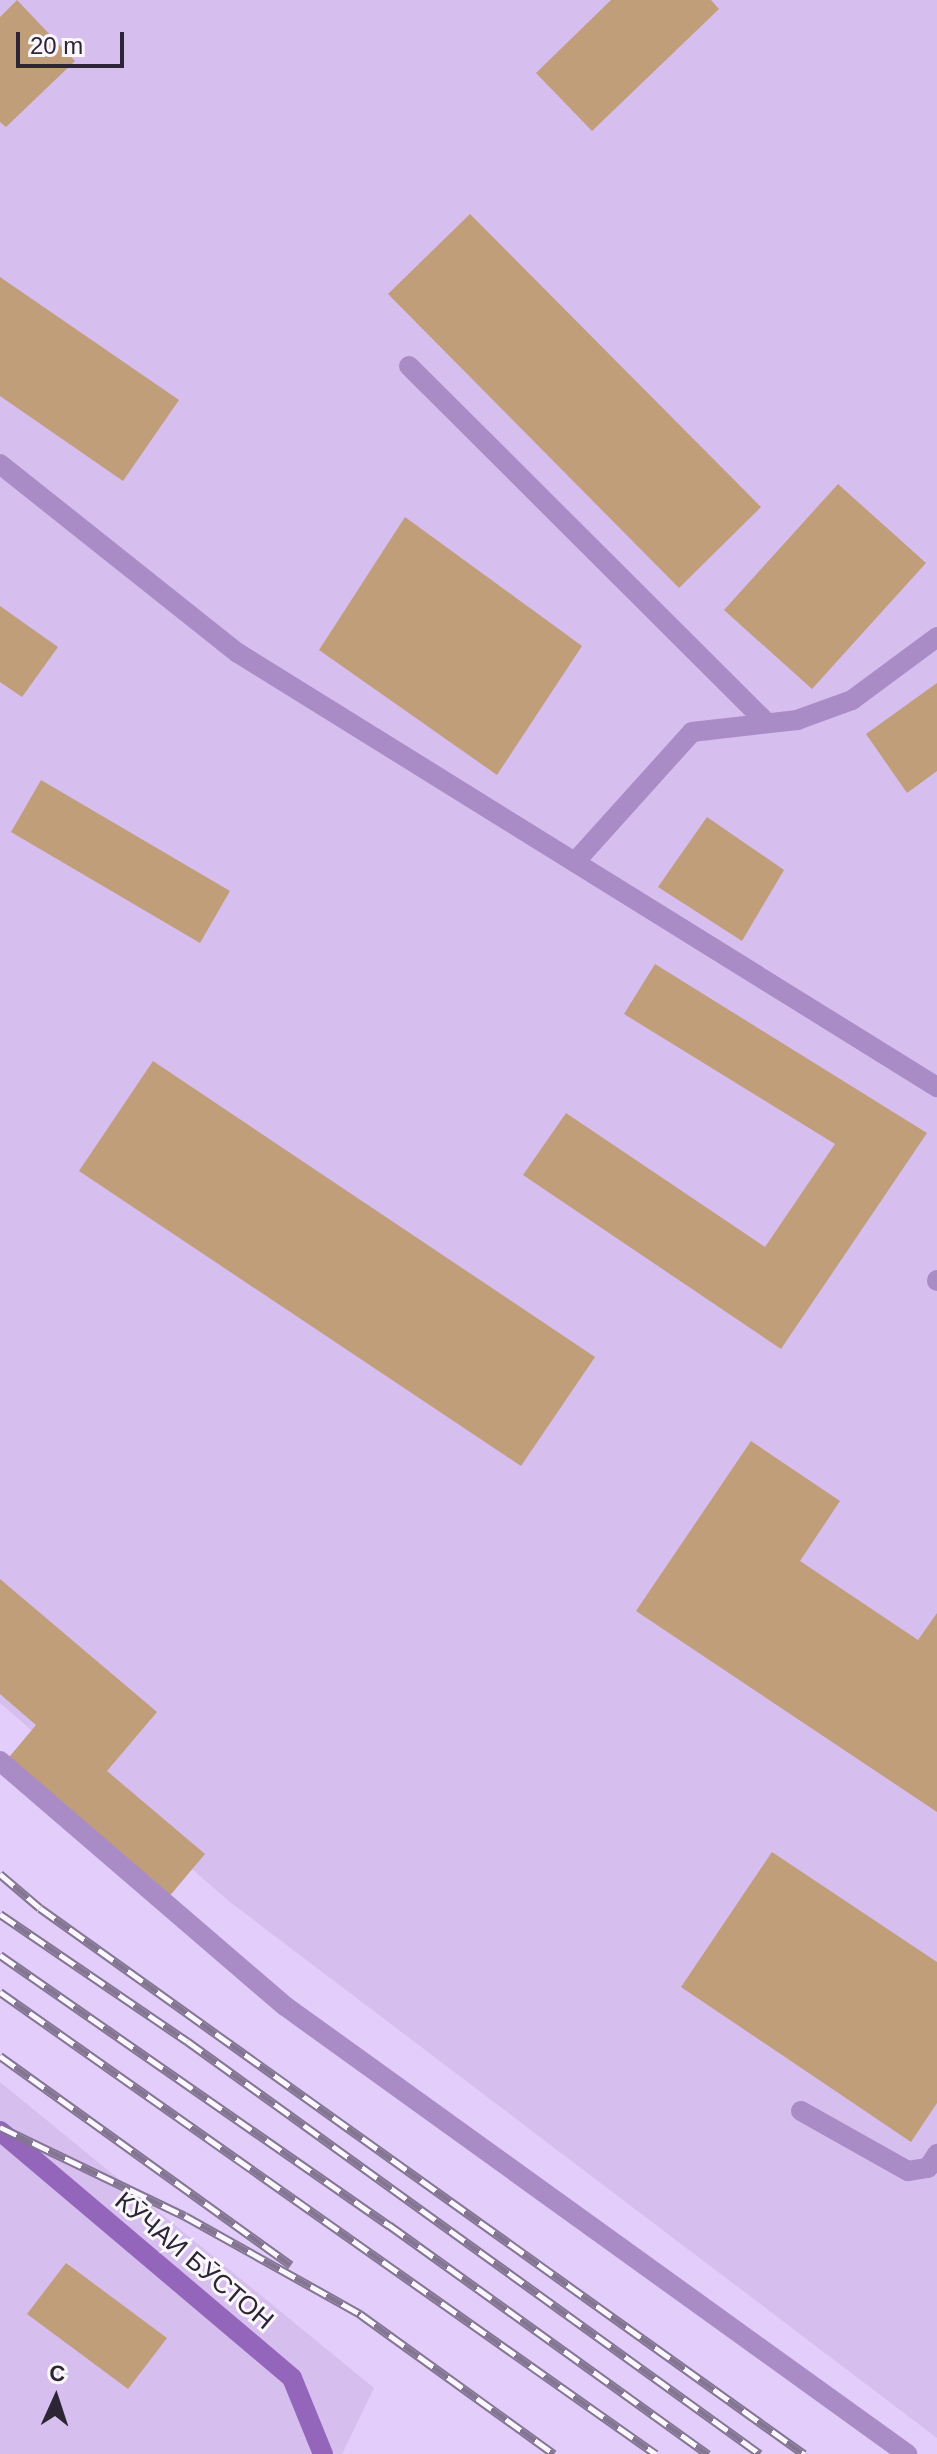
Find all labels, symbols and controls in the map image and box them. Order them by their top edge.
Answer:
scale bar [20,16,128,66]
text: 20 m [30,32,83,59]
street label: КӮЧАИ БӮСТОН [108,2186,280,2336]
north arrow [16,2358,96,2438]
text: С [49,2361,66,2386]

